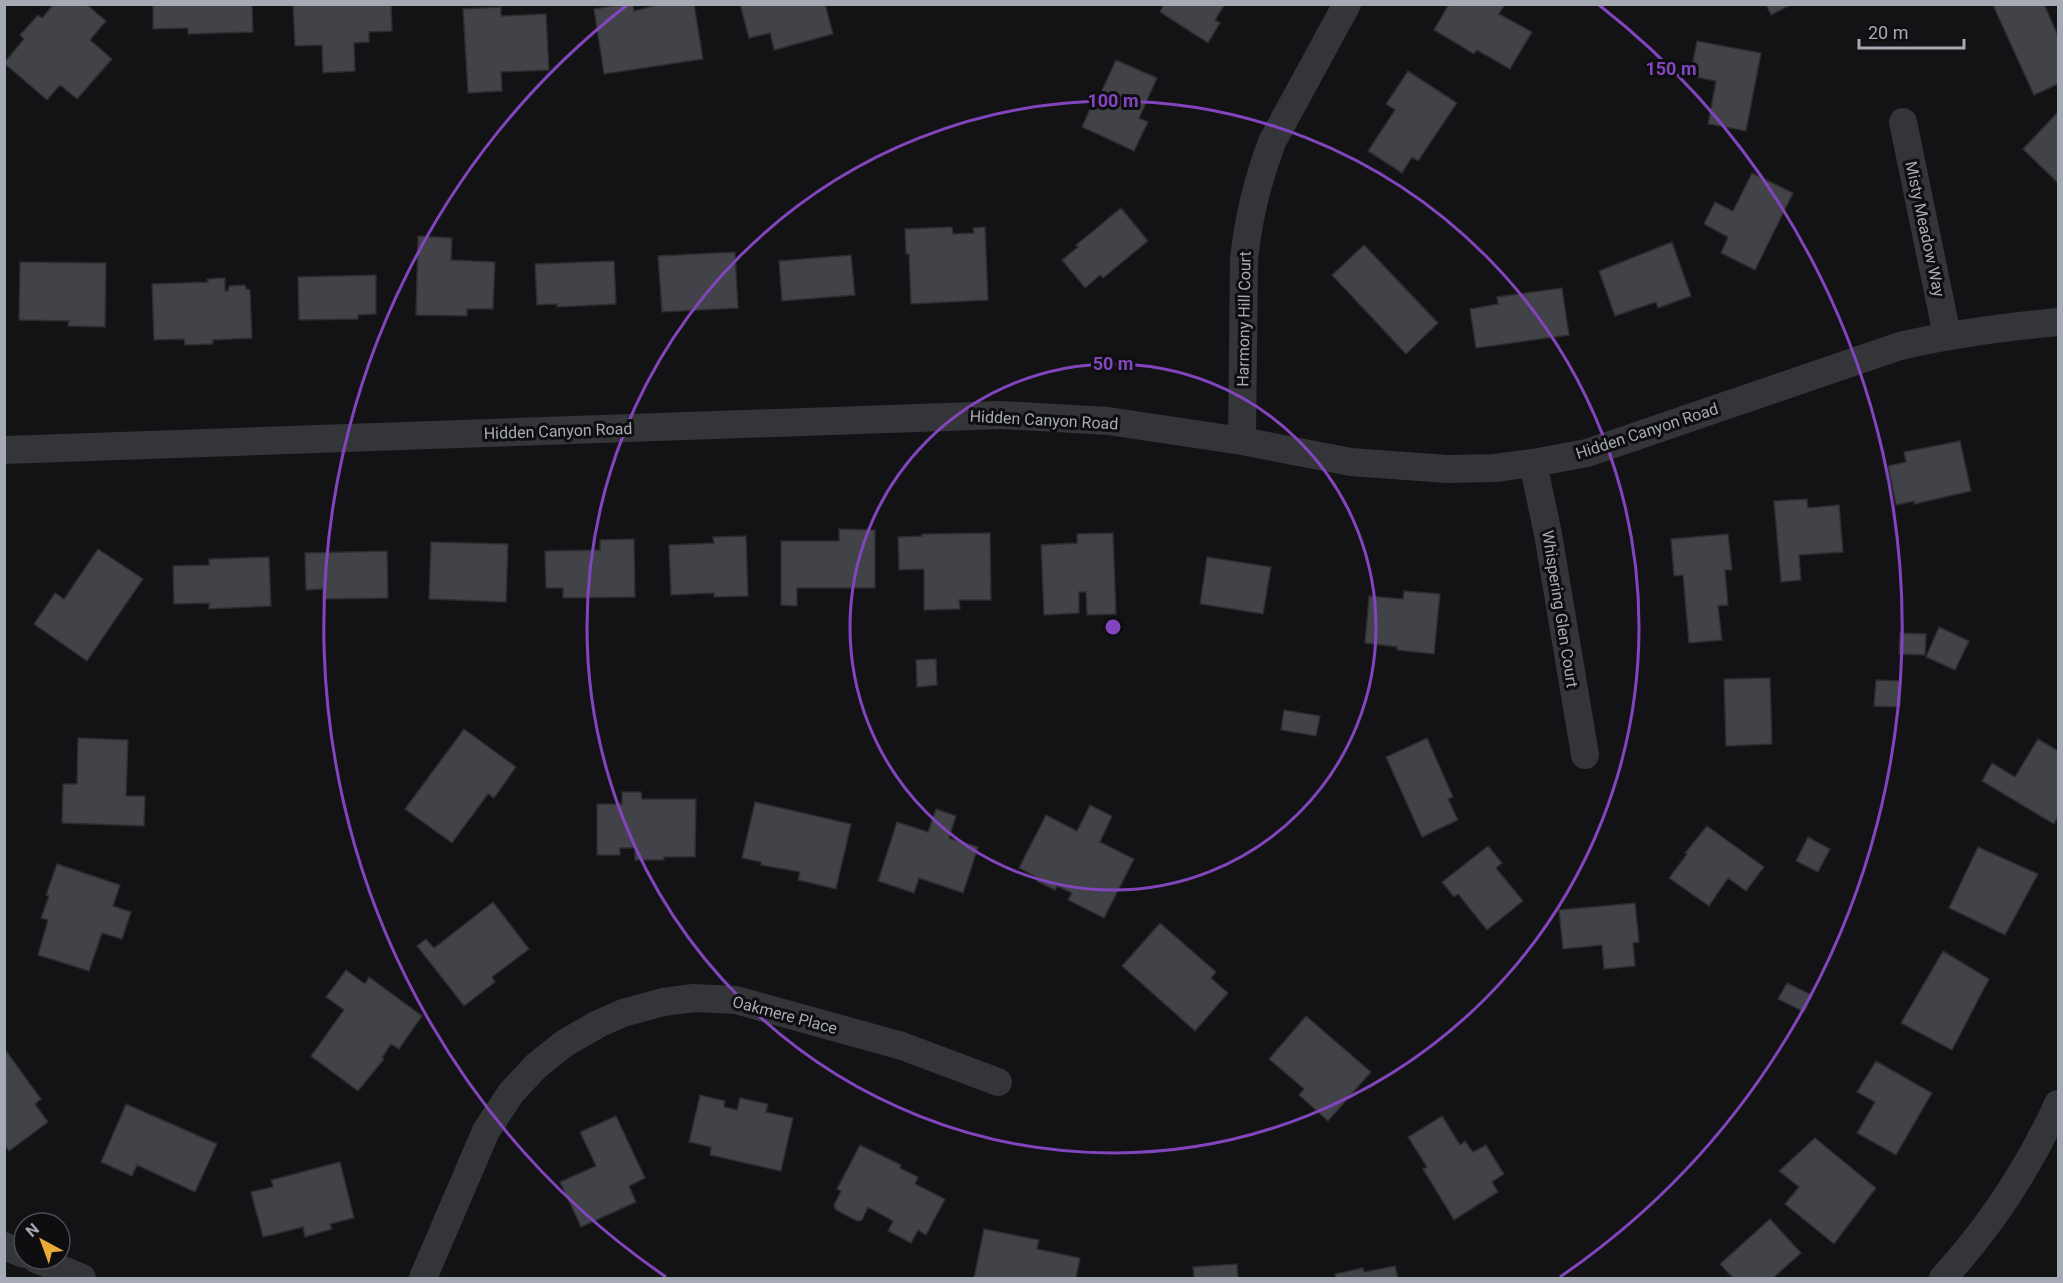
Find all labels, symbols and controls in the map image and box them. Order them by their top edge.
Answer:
scale bar [1859,12,1964,50]
text: 20 m [1868,22,1908,43]
text: 150 m [1645,58,1697,79]
text: 100 m [1087,90,1139,111]
street label: Misty Meadow Way [1901,159,1949,299]
street label: Harmony Hill Court [1233,251,1255,387]
text: 50 m [1093,353,1133,374]
street label: Hidden Canyon Road [1573,399,1721,463]
street label: Hidden Canyon Road [969,407,1119,433]
street label: Hidden Canyon Road [483,419,633,443]
street label: Whispering Glen Court [1538,529,1582,689]
centre of rings [1103,617,1123,637]
street label: Oakmere Place [731,992,839,1038]
north arrow [12,1211,72,1271]
text: N [22,1219,43,1241]

